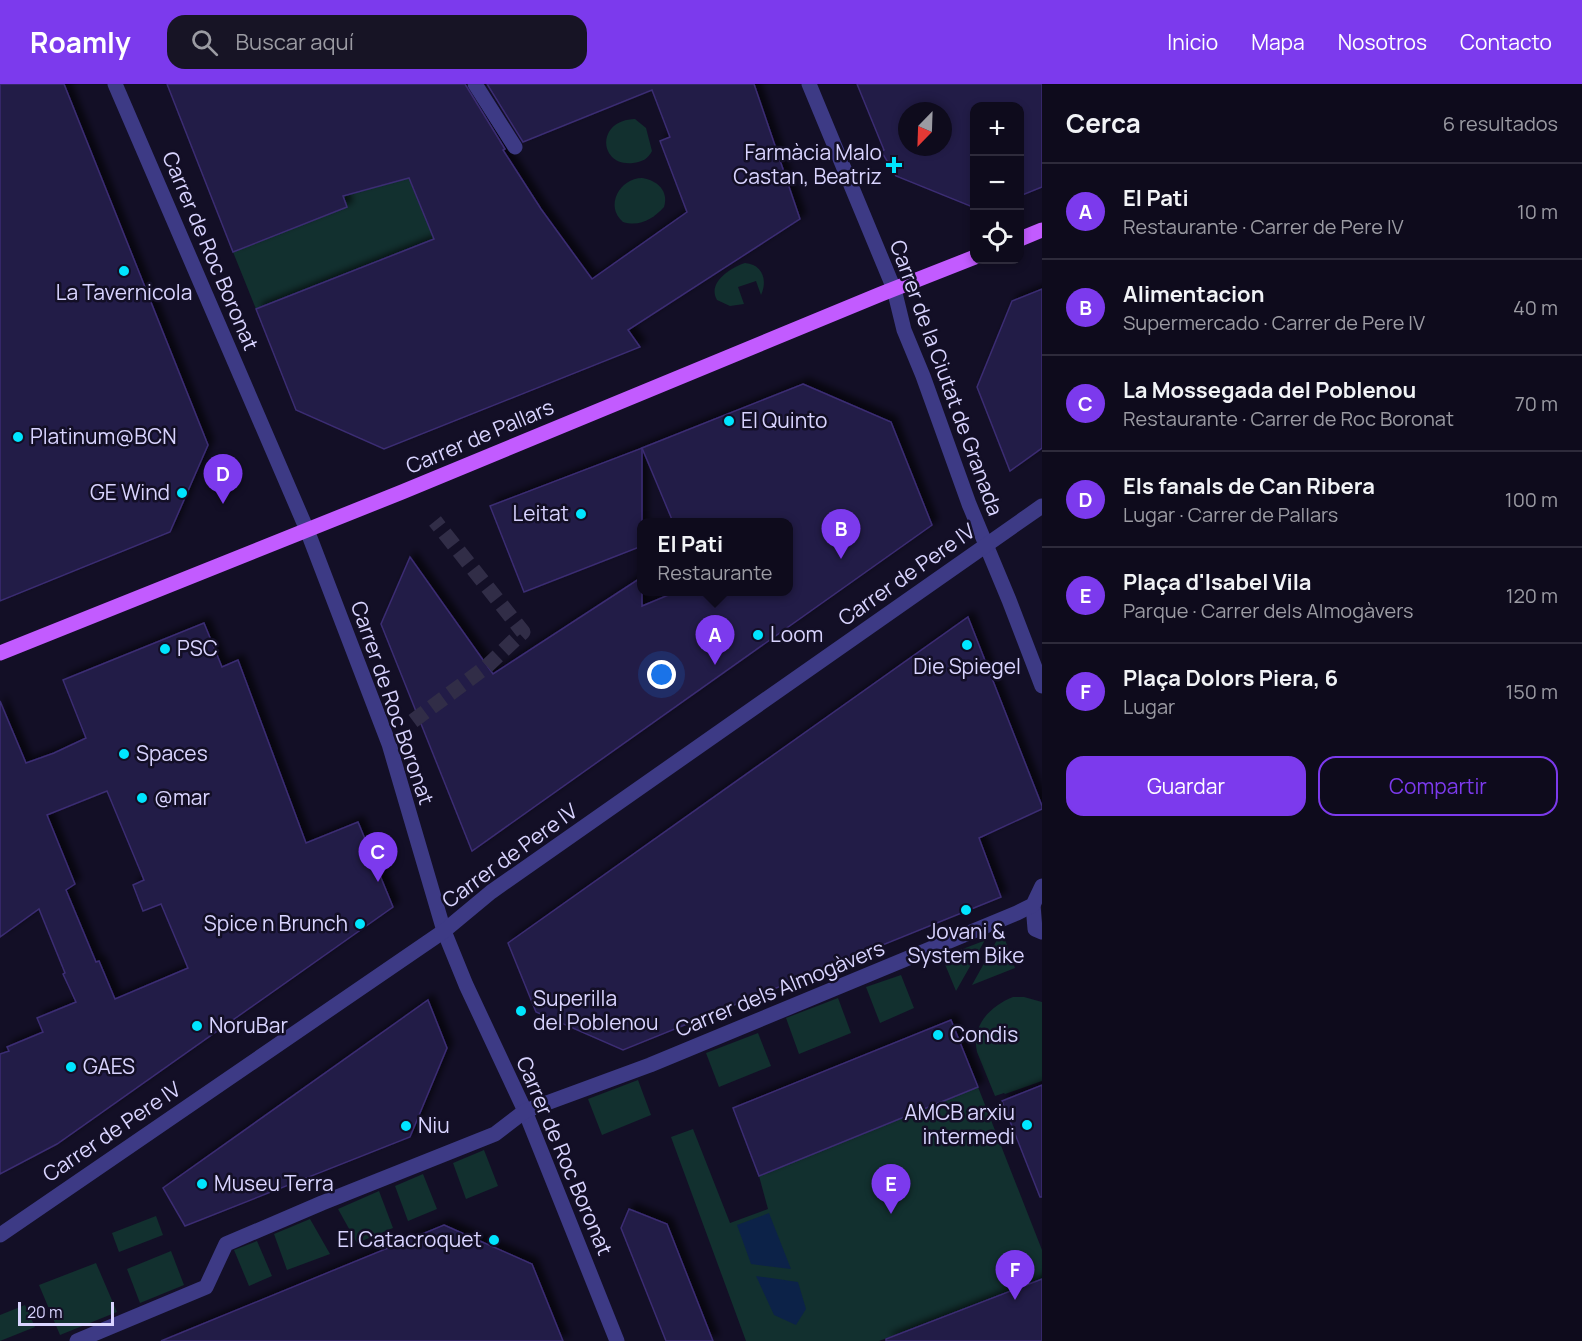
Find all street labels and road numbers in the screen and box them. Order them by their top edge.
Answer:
street label: Carrer de Roc Boronat [156,147,266,354]
street label: Carrer de la Ciutat de Granada [884,236,1010,519]
street label: Carrer de Pallars [401,392,558,480]
street label: Carrer de Pere IV [832,516,981,632]
street label: Carrer de Roc Boronat [345,597,441,808]
street label: Carrer de Pere IV [436,796,583,914]
street label: Carrer dels Almogàvers [671,933,888,1043]
street label: Carrer de Roc Boronat [510,1052,620,1259]
street label: Carrer de Pere IV [37,1074,186,1188]

